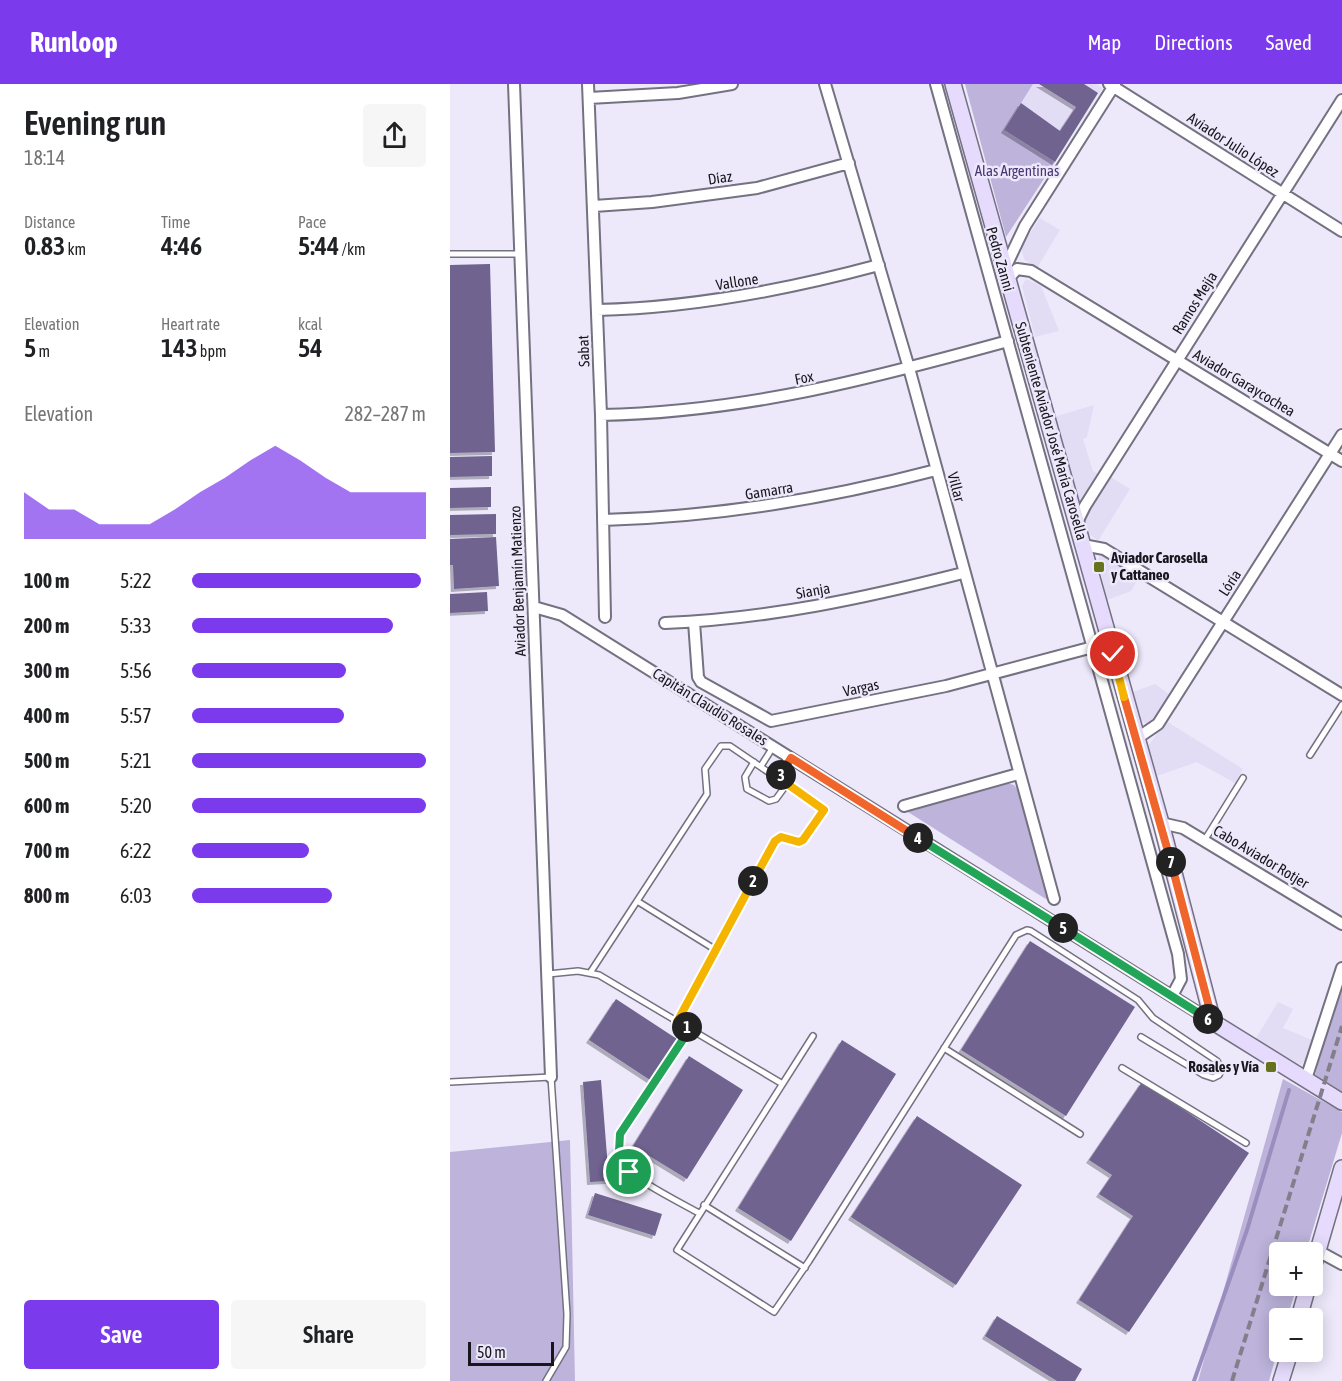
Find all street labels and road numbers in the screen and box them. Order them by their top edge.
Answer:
street label: Aviador Julio López [1184,109,1283,181]
street label: Díaz [707,167,734,188]
street label: Pedro Zanni [983,225,1018,293]
street label: Ramos Mejía [1169,268,1220,337]
street label: Vallone [714,270,760,293]
street label: Subteniente Aviador José María Carosella [1012,320,1091,542]
street label: Sabat [574,335,593,367]
street label: Aviador Garaycochea [1190,345,1298,420]
street label: Fox [793,367,815,388]
street label: Villar [944,470,969,504]
street label: Gamarra [744,478,794,503]
street label: Aviador Benjamín Matienzo [506,505,529,657]
street label: Lória [1215,566,1244,599]
street label: Sianja [794,579,831,602]
street label: Capitán Claudio Rosales [650,664,771,749]
street label: Vargas [841,675,880,700]
street label: Cabo Aviador Rotjer [1211,821,1312,892]

